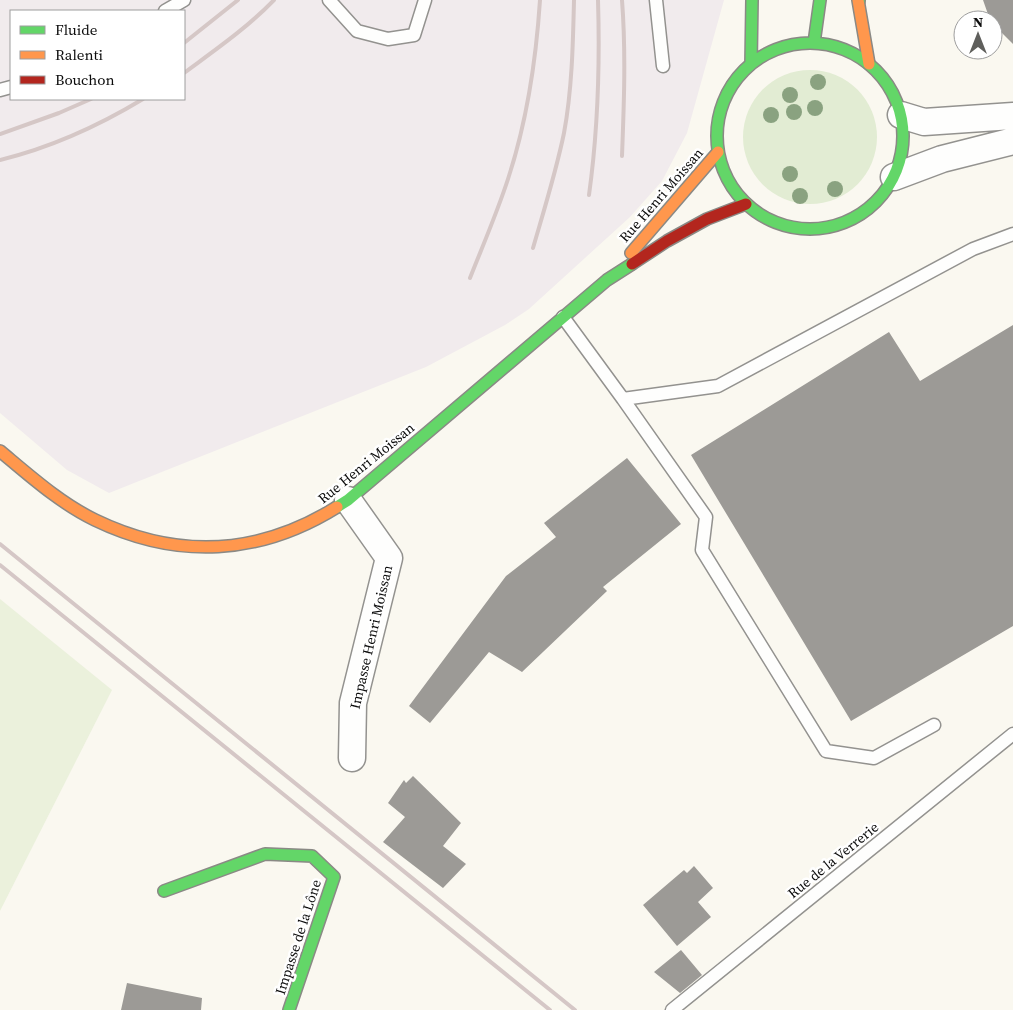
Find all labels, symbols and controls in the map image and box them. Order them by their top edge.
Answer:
legend [10,10,185,100]
north arrow [953,10,1003,60]
text: N [973,12,983,32]
text: Fluide [55,19,98,40]
text: Ralenti [55,44,103,65]
text: Bouchon [55,69,115,90]
street label: Rue Henri Moissan [614,143,708,246]
street label: Rue Henri Moissan [313,417,419,508]
street label: Impasse Henri Moissan [345,563,397,711]
street label: Rue de la Verrerie [783,817,883,903]
street label: Impasse de la Lône [270,877,326,997]

